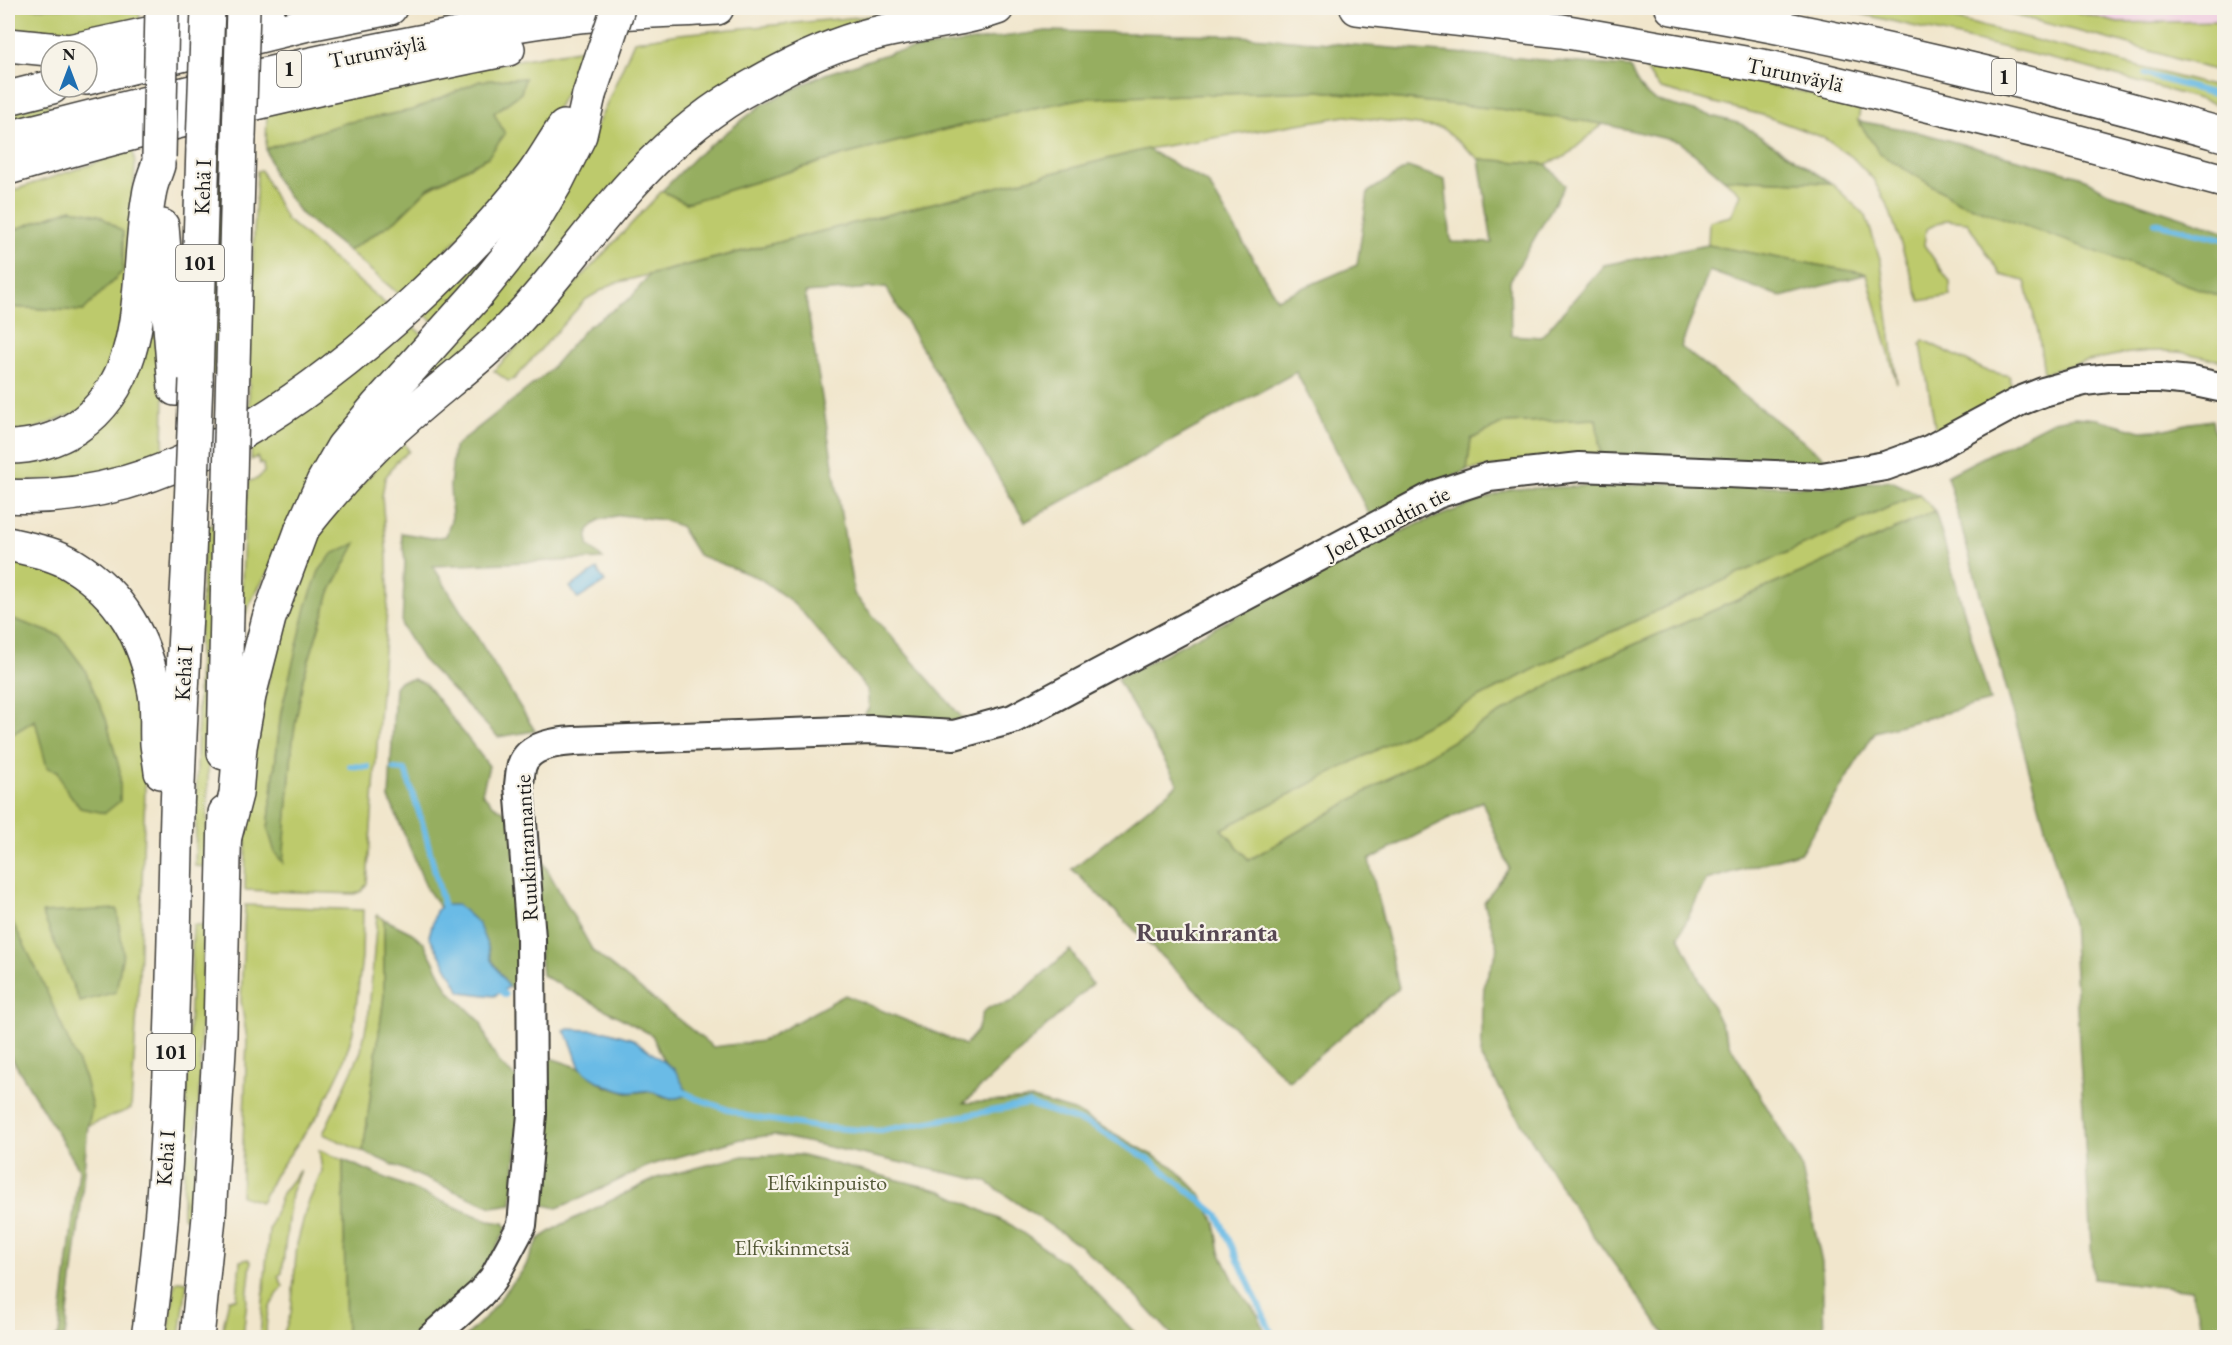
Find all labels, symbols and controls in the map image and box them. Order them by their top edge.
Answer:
street label: Turunväylä [326,28,428,75]
north arrow [39,39,99,99]
text: N [63,44,76,65]
street label: Turunväylä [1744,50,1846,99]
road number: 1 [277,51,301,87]
road number: 1 [1992,59,2016,95]
street label: Kehä I [187,158,218,215]
road number: 101 [176,245,224,281]
street label: Joel Rundtin tie [1318,478,1455,567]
street label: Kehä I [168,644,199,702]
street label: Ruukinrannantie [508,773,545,922]
district label: Ruukinranta [1136,915,1279,949]
road number: 101 [147,1034,195,1070]
street label: Kehä I [149,1129,182,1187]
park label: Elfvikinpuisto [767,1168,887,1197]
park label: Elfvikinmetsä [734,1233,850,1262]

